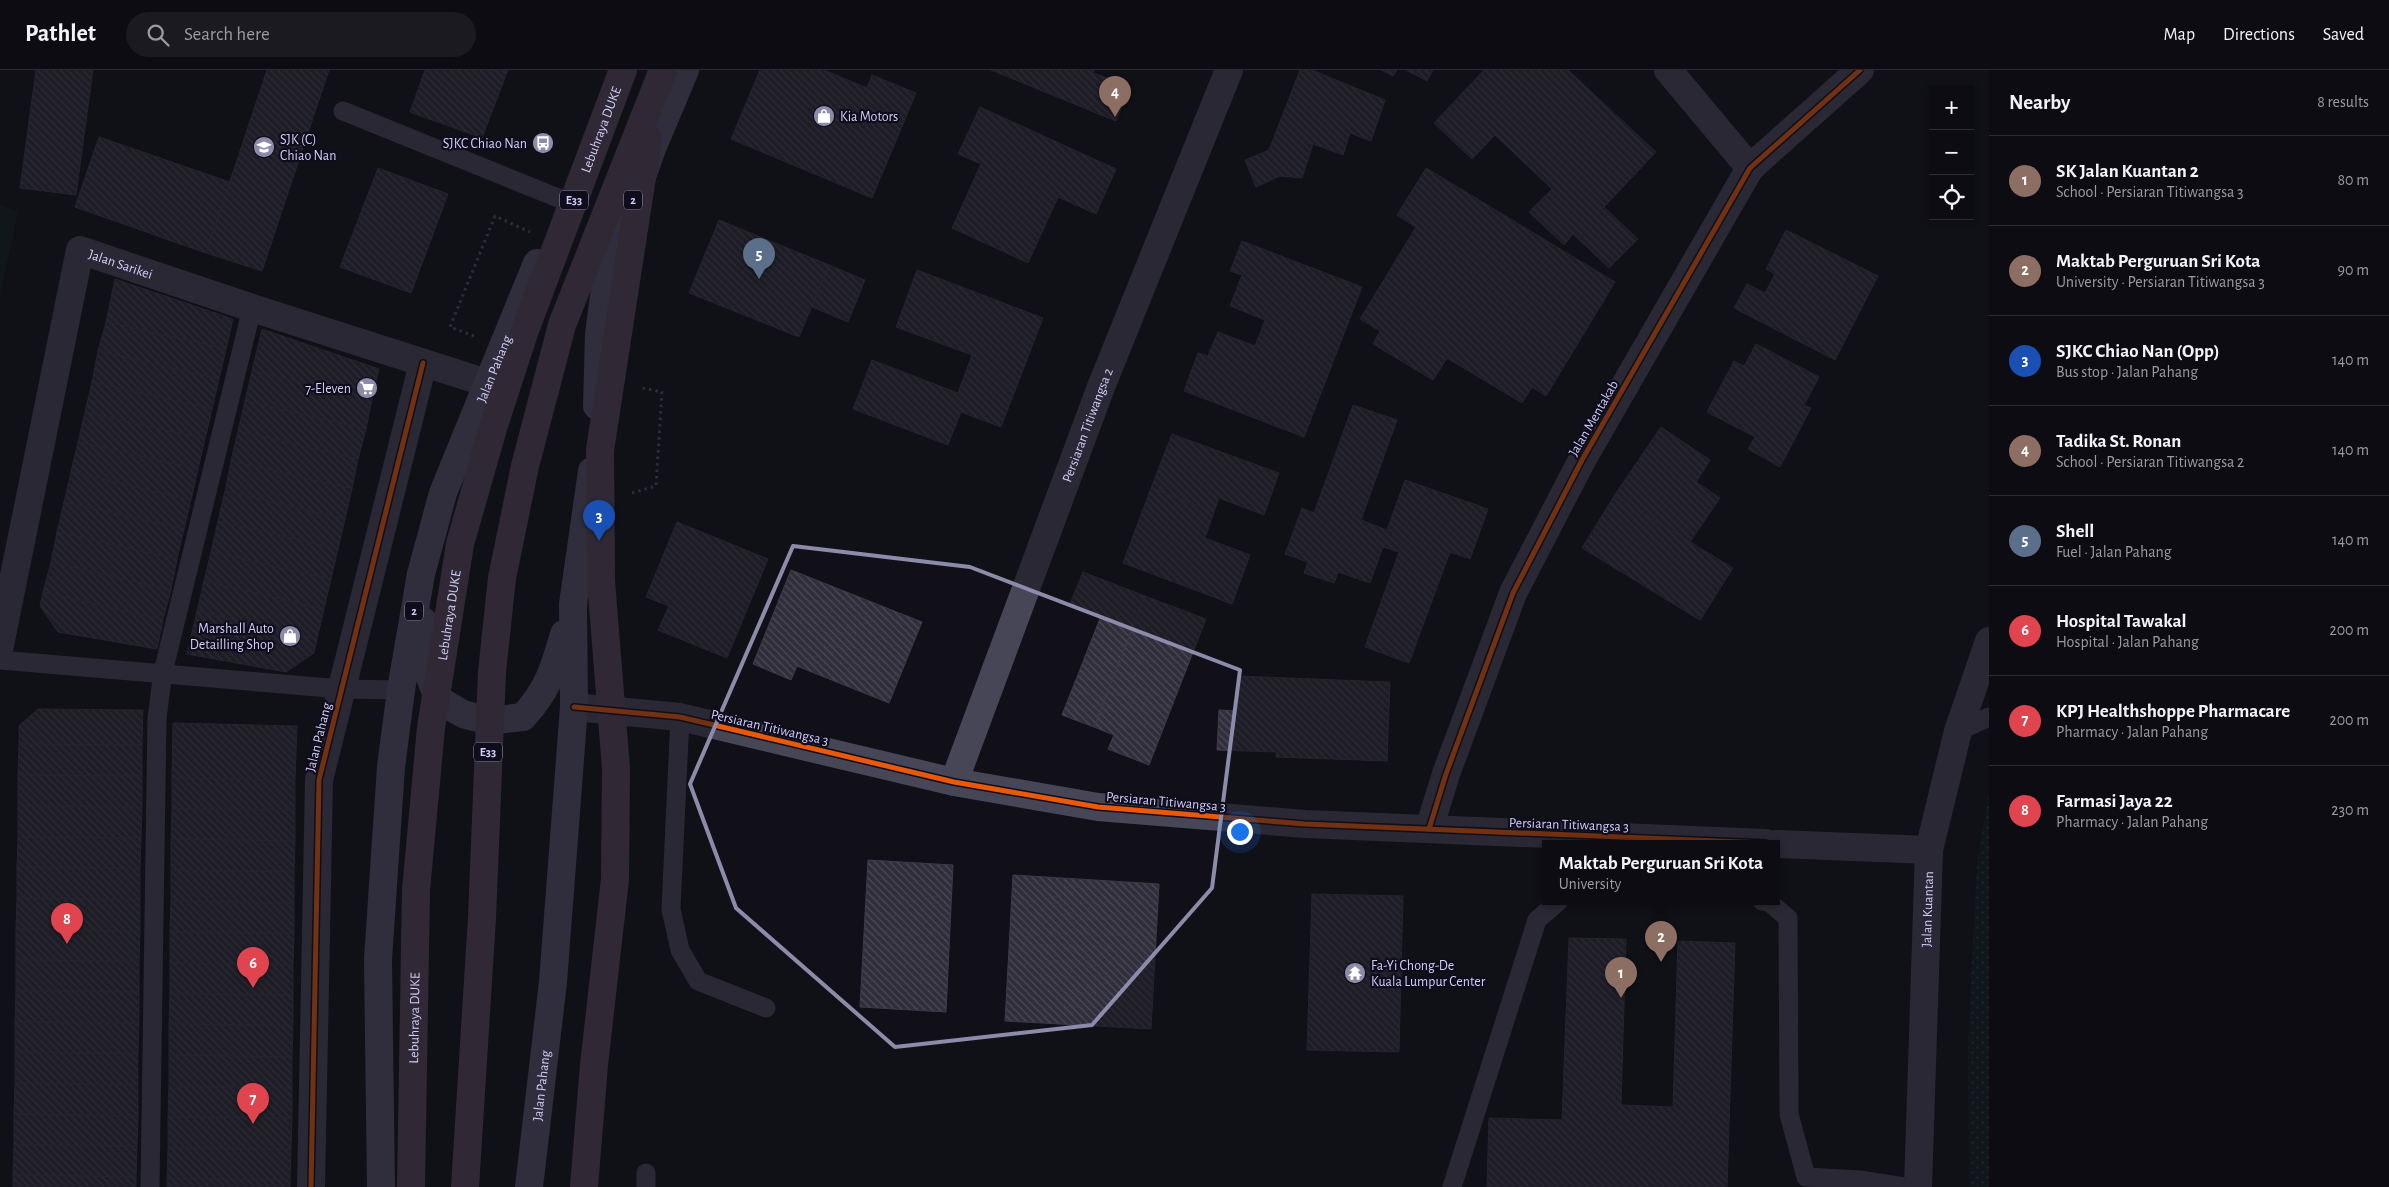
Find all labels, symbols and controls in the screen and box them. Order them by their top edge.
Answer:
search box [126,12,476,57]
icon: search [144,21,172,49]
text: Pathlet [25,22,96,46]
text: Search here [184,25,270,44]
text: Map [2164,26,2195,44]
text: Directions [2223,26,2295,44]
text: Saved [2323,26,2364,44]
pin: 4 [1099,76,1131,117]
street label: Lebuhraya DUKE [579,85,624,175]
map controls [1929,85,1974,220]
button: + [1929,85,1974,130]
text: Nearby [2009,92,2070,113]
text: 8 results [2317,94,2369,110]
shop icon: Kia Motors [812,104,836,128]
place label: Kia Motors [840,110,898,124]
button: − [1929,130,1974,175]
bus stop icon: SJKC Chiao Nan [531,131,555,155]
place label: SJK (C) Chiao Nan [280,133,336,163]
school or university icon: SJK (C) Chiao Nan [252,135,276,159]
place label: SJKC Chiao Nan [443,137,527,151]
text: SK Jalan Kuantan 2 [2056,162,2199,181]
text: 1 [2022,172,2028,188]
text: 80 m [2338,172,2369,188]
button: locate [1929,175,1974,220]
text: School · Persiaran Titiwangsa 3 [2056,184,2244,200]
road number: E33 [560,190,588,210]
road number: 2 [624,190,642,210]
pin: 5 [743,238,775,279]
street label: Jalan Sarikei [87,247,154,282]
text: Maktab Perguruan Sri Kota [2056,252,2260,271]
text: 2 [2021,262,2029,278]
text: 90 m [2338,262,2369,278]
text: University · Persiaran Titiwangsa 3 [2056,274,2265,290]
street label: Jalan Pahang [475,333,515,405]
text: SJKC Chiao Nan (Opp) [2056,342,2220,361]
text: 3 [2022,352,2028,368]
text: 140 m [2332,352,2369,368]
text: Bus stop · Jalan Pahang [2056,364,2198,380]
street label: Persiaran Titiwangsa 2 [1060,366,1116,484]
supermarket icon: 7-Eleven [355,376,379,400]
street label: Jalan Mentakab [1567,378,1621,459]
place label: 7-Eleven [305,382,351,396]
text: Tadika St. Ronan [2056,432,2181,451]
text: 4 [2021,442,2029,458]
text: 140 m [2332,442,2369,458]
text: School · Persiaran Titiwangsa 2 [2056,454,2244,470]
pin: 3 [583,500,615,541]
text: Shell [2056,522,2094,541]
text: 5 [2022,532,2028,548]
text: 140 m [2332,532,2369,548]
text: Fuel · Jalan Pahang [2056,544,2172,560]
street label: Lebuhraya DUKE [436,569,464,661]
road number: 2 [405,602,423,620]
text: Hospital Tawakal [2056,612,2187,631]
place label: Marshall Auto Detailling Shop [190,622,274,652]
text: 6 [2021,622,2029,638]
text: 200 m [2329,622,2369,638]
shop icon: Marshall Auto Detailling Shop [278,624,302,648]
text: Hospital · Jalan Pahang [2056,634,2199,650]
street label: Jalan Pahang [304,701,334,773]
text: KPJ Healthshoppe Pharmacare [2056,702,2290,721]
street label: Persiaran Titiwangsa 3 [710,708,830,748]
text: 7 [2022,712,2028,728]
text: 200 m [2329,712,2369,728]
text: Pharmacy · Jalan Pahang [2056,724,2208,740]
road number: E33 [474,742,502,762]
street label: Persiaran Titiwangsa 3 [1105,790,1227,814]
text: Farmasi Jaya 22 [2056,792,2173,811]
text: 8 [2021,802,2029,818]
text: 230 m [2331,802,2369,818]
text: Pharmacy · Jalan Pahang [2056,814,2208,830]
street label: Persiaran Titiwangsa 3 [1509,816,1629,834]
your location [1227,819,1253,845]
popup [1542,840,1780,905]
text: Maktab Perguruan Sri Kota [1559,854,1763,873]
street label: Jalan Kuantan [1920,871,1936,947]
text: University [1559,876,1621,892]
pin: 8 [51,903,83,944]
pin: 2 [1645,921,1677,962]
pin: 6 [237,947,269,988]
pin: 1 [1605,957,1637,998]
place label: Fa-Yi Chong-De Kuala Lumpur Center [1371,959,1486,989]
temple icon: Fa-Yi Chong-De Kuala Lumpur Center [1343,961,1367,985]
street label: Lebuhraya DUKE [407,972,423,1064]
street label: Jalan Pahang [531,1050,553,1122]
pin: 7 [237,1083,269,1124]

